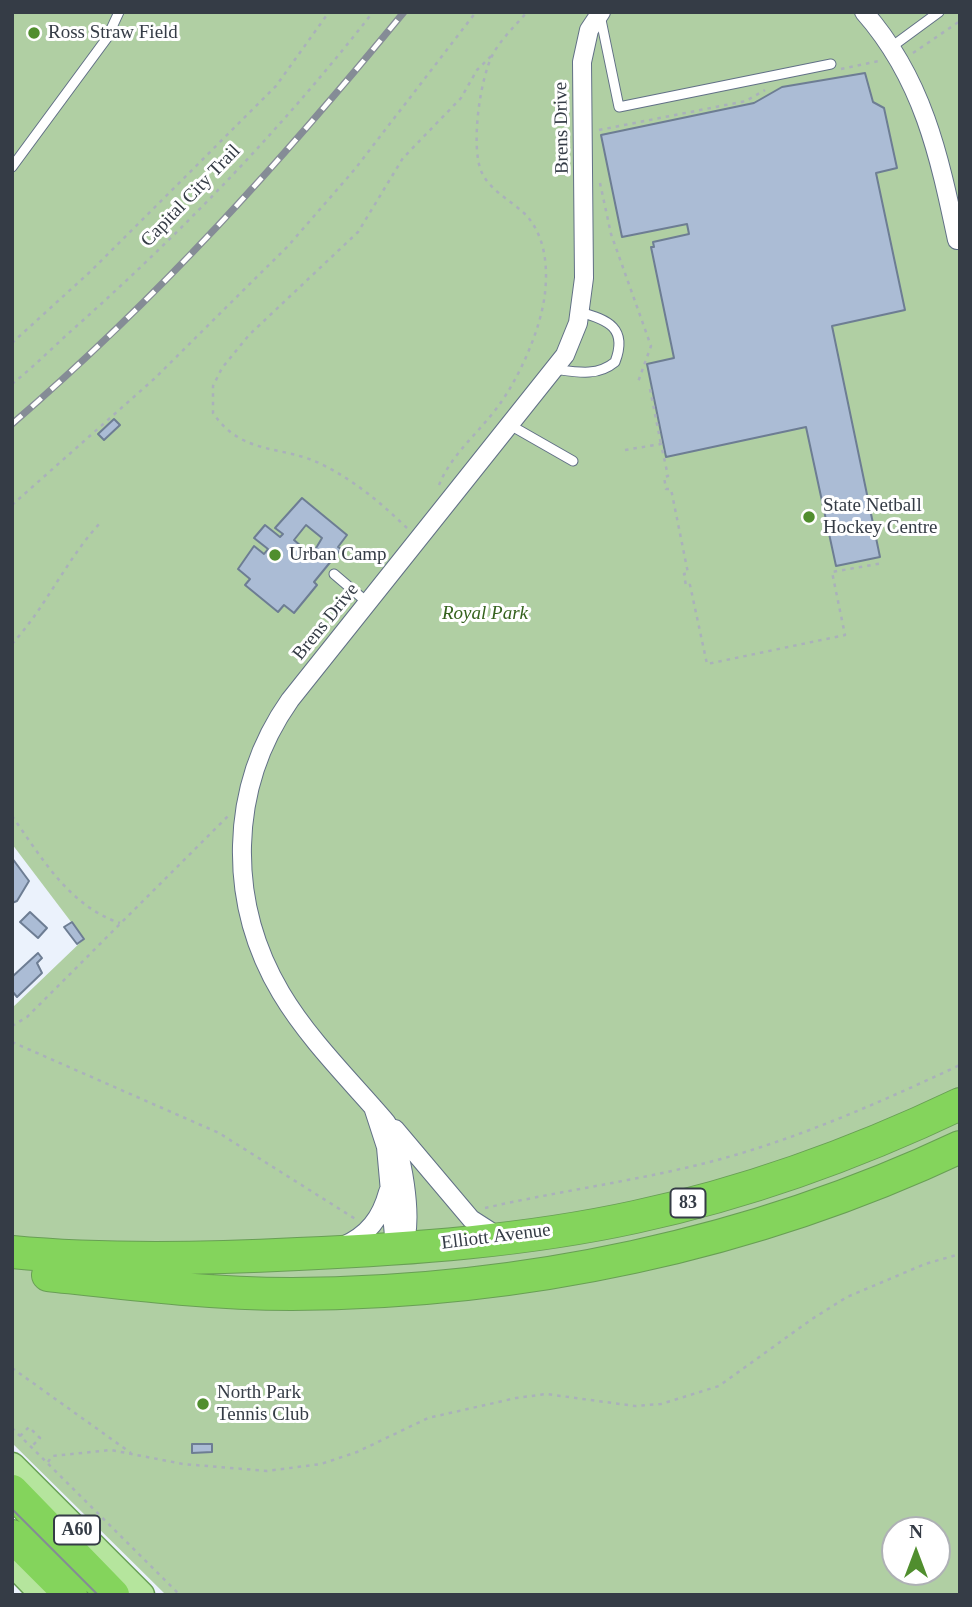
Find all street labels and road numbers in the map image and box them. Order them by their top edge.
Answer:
street label: Brens Drive [550,82,574,174]
street label: Capital City Trail [136,140,246,252]
street label: Brens Drive [288,579,364,665]
road number: 83 [670,1188,706,1218]
street label: Elliott Avenue [440,1219,552,1255]
road number: A60 [54,1516,100,1545]

